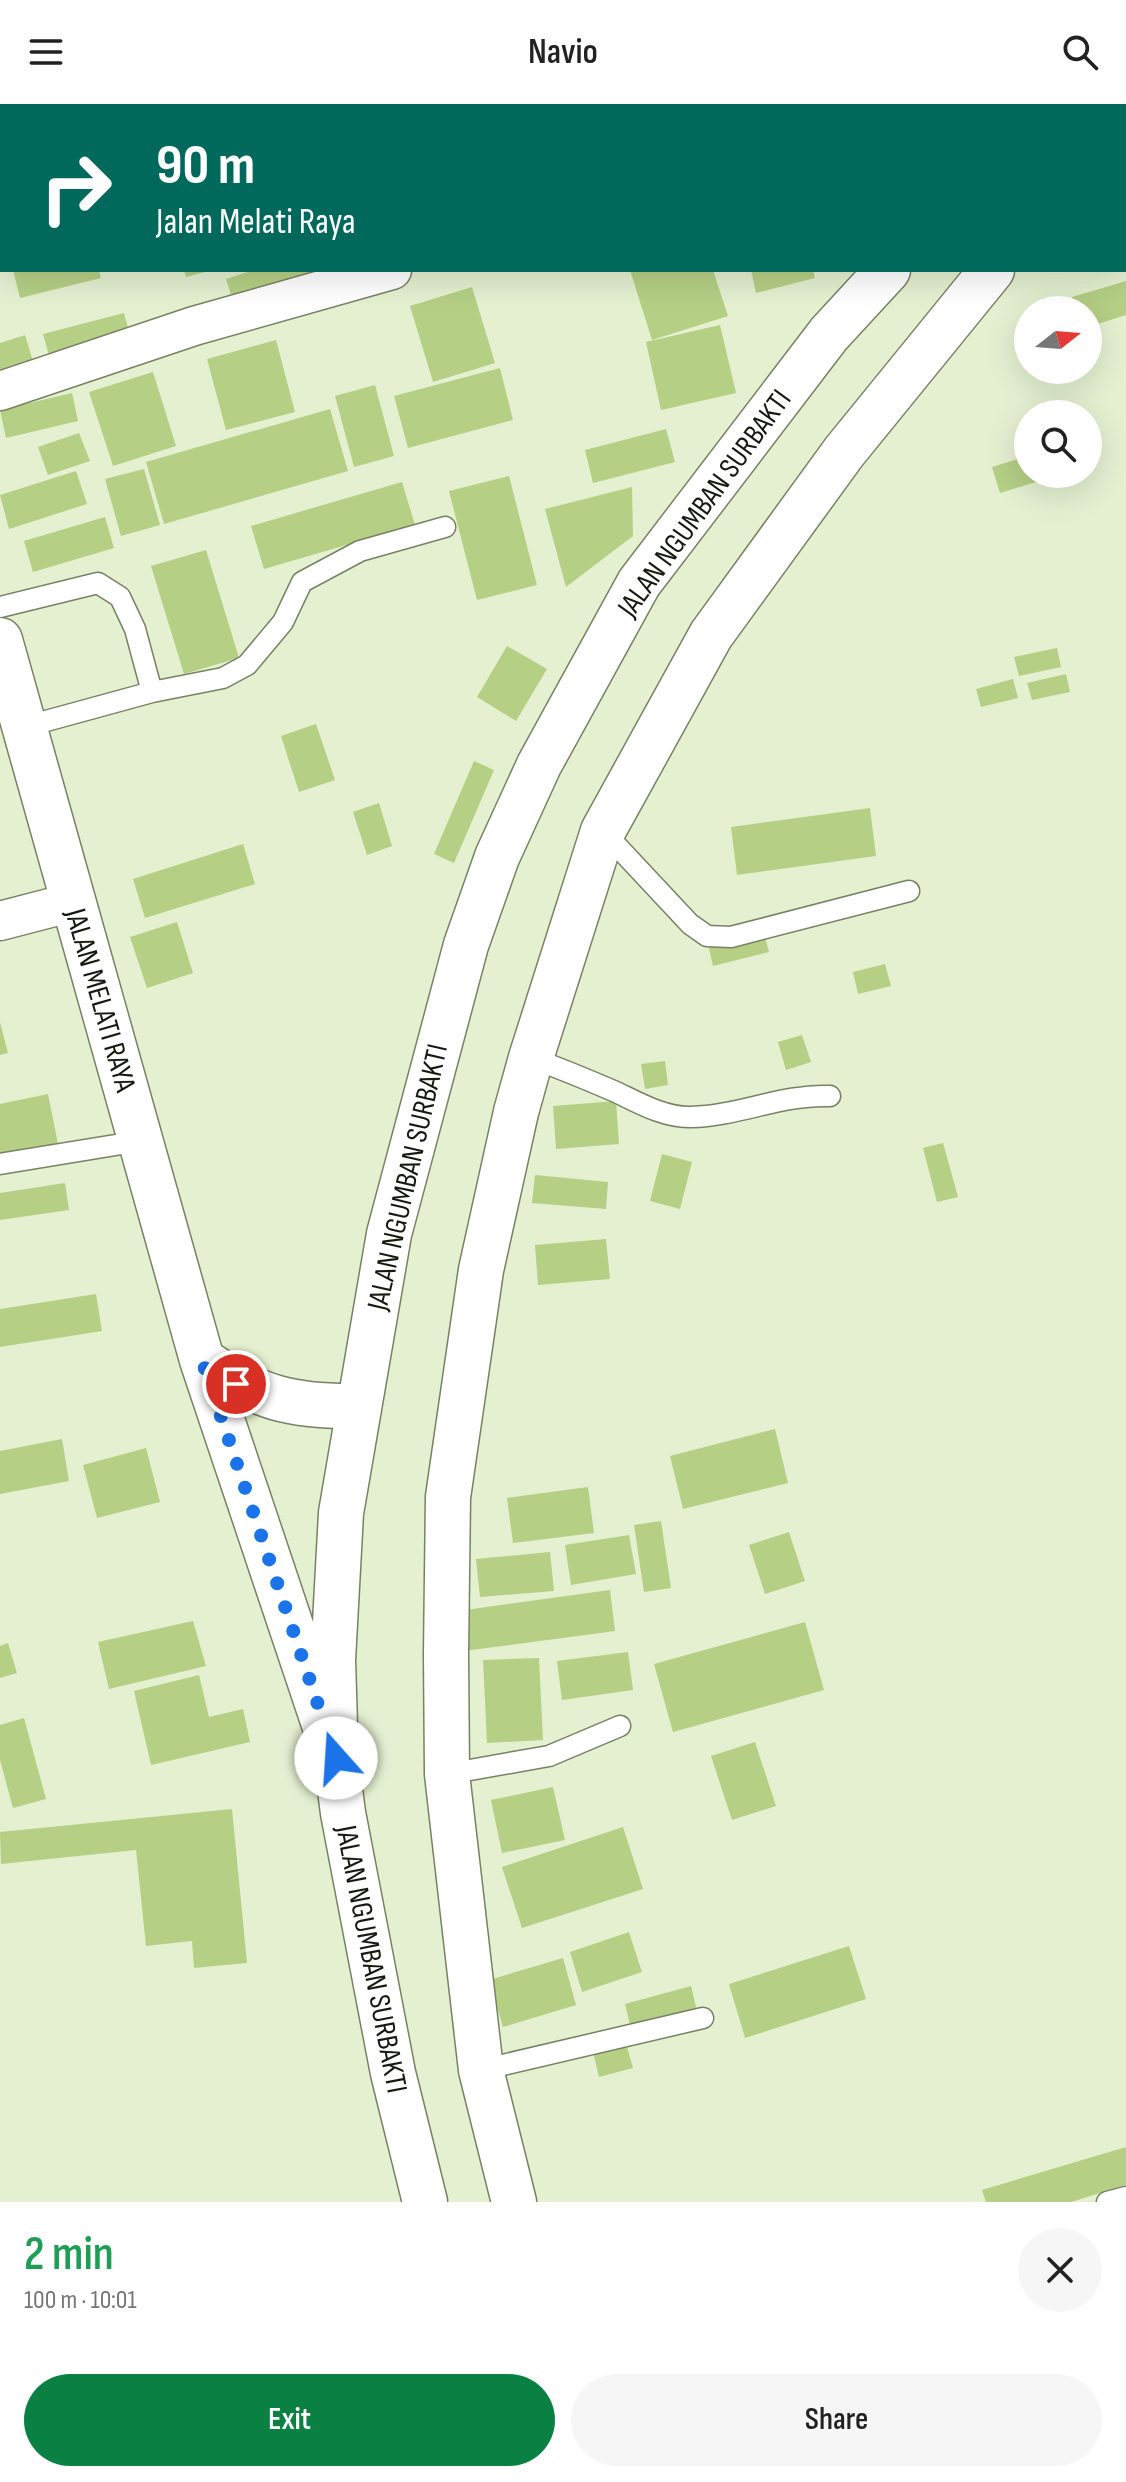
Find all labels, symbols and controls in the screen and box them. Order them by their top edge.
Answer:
icon: menu [24,30,68,74]
icon: search [1058,30,1102,74]
text: Navio [528,31,598,74]
text: 90 m [156,133,255,200]
icon: right [24,136,128,240]
text: Jalan Melati Raya [156,201,356,244]
north arrow [1014,296,1102,384]
map controls [1014,296,1102,488]
street label: JALAN NGUMBAN SURBAKTI [610,383,799,625]
button: search [1014,400,1102,488]
street label: JALAN MELATI RAYA [56,904,143,1096]
street label: JALAN NGUMBAN SURBAKTI [360,1041,456,1315]
pin [202,1350,270,1418]
icon: arrive [214,1362,258,1406]
position arrow [294,1716,378,1800]
street label: JALAN NGUMBAN SURBAKTI [327,1821,415,2096]
text: 2 min [24,2226,114,2283]
button: close [1018,2228,1102,2312]
text: 100 m · 10:01 [24,2285,137,2316]
button: Exit [24,2374,555,2466]
button: Share [571,2374,1102,2466]

